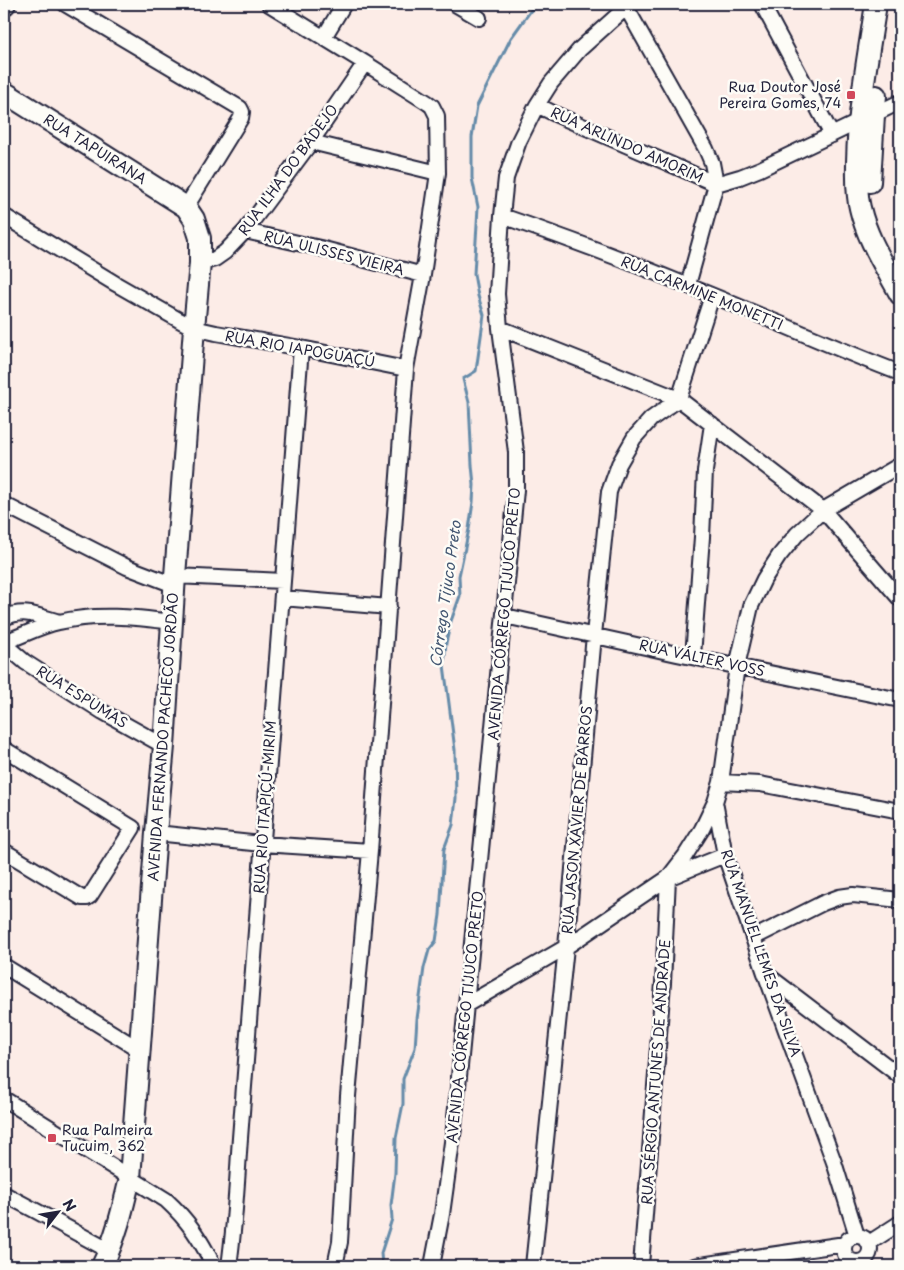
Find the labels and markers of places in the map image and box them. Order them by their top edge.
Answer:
place label: Rua Doutor José Pereira Gomes, 74 [719,76,841,113]
marker: Rua Doutor José Pereira Gomes, 74 [845,89,857,101]
place label: Rua Palmeira Tucuim, 362 [62,1119,153,1156]
marker: Rua Palmeira Tucuim, 362 [46,1132,58,1144]

